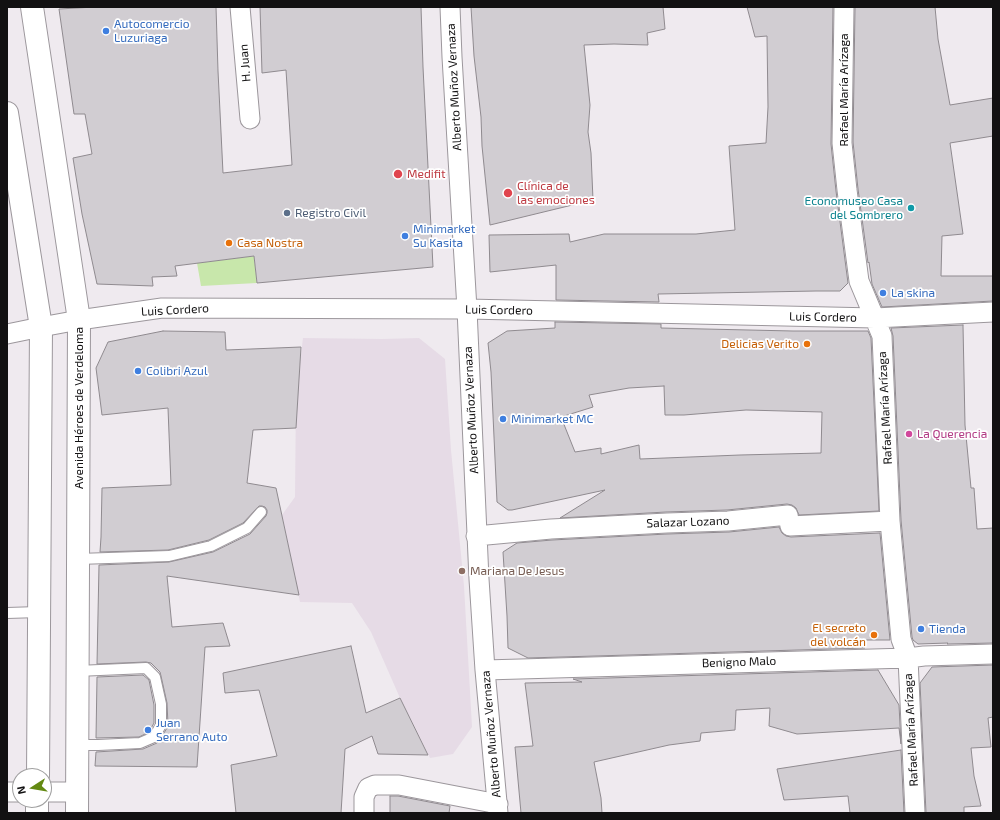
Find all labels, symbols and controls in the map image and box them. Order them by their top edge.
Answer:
place label: Autocomercio Luzuriaga [114,17,190,45]
street label: Alberto Muñoz Vernaza [443,23,465,151]
marker: Autocomercio Luzuriaga [101,26,111,36]
street label: Rafael María Arízaga [837,33,851,147]
street label: H. Juan [236,43,254,83]
place label: Medifit [407,167,446,181]
marker: Medifit [392,168,404,180]
place label: Clínica de las emociones [517,179,595,207]
marker: Clínica de las emociones [502,187,514,199]
place label: Economuseo Casa del Sombrero [804,194,903,222]
marker: Economuseo Casa del Sombrero [906,203,916,213]
place label: Registro Civil [295,206,366,220]
marker: Registro Civil [282,208,292,218]
place label: Minimarket Su Kasita [413,222,475,250]
marker: Minimarket Su Kasita [400,231,410,241]
place label: Casa Nostra [237,236,303,250]
marker: Casa Nostra [224,238,234,248]
place label: La skina [891,286,935,300]
marker: La skina [878,288,888,298]
street label: Luis Cordero [141,301,209,319]
street label: Luis Cordero [465,302,533,318]
street label: Luis Cordero [789,309,857,325]
street label: Avenida Héroes de Verdeloma [72,327,86,489]
place label: Delicias Verito [721,337,799,351]
marker: Delicias Verito [802,339,812,349]
street label: Alberto Muñoz Vernaza [460,346,482,474]
street label: Rafael María Arízaga [875,351,895,465]
place label: Colibri Azul [146,364,207,378]
marker: Colibri Azul [133,366,143,376]
place label: Minimarket MC [511,412,593,426]
marker: Minimarket MC [498,414,508,424]
place label: La Querencia [917,427,987,441]
marker: La Querencia [904,429,914,439]
street label: Salazar Lozano [646,513,730,531]
place label: Mariana De Jesus [470,564,564,578]
marker: Mariana De Jesus [457,566,467,576]
place label: El secreto del volcán [810,621,866,649]
place label: Tienda [929,622,966,636]
marker: Tienda [916,624,926,634]
marker: El secreto del volcán [869,630,879,640]
street label: Benigno Malo [702,654,776,670]
street label: Alberto Muñoz Vernaza [478,670,504,798]
street label: Rafael María Arízaga [901,673,921,787]
place label: Juan Serrano Auto [156,716,228,744]
marker: Juan Serrano Auto [143,725,153,735]
north arrow [12,768,52,808]
text: N [14,785,28,796]

